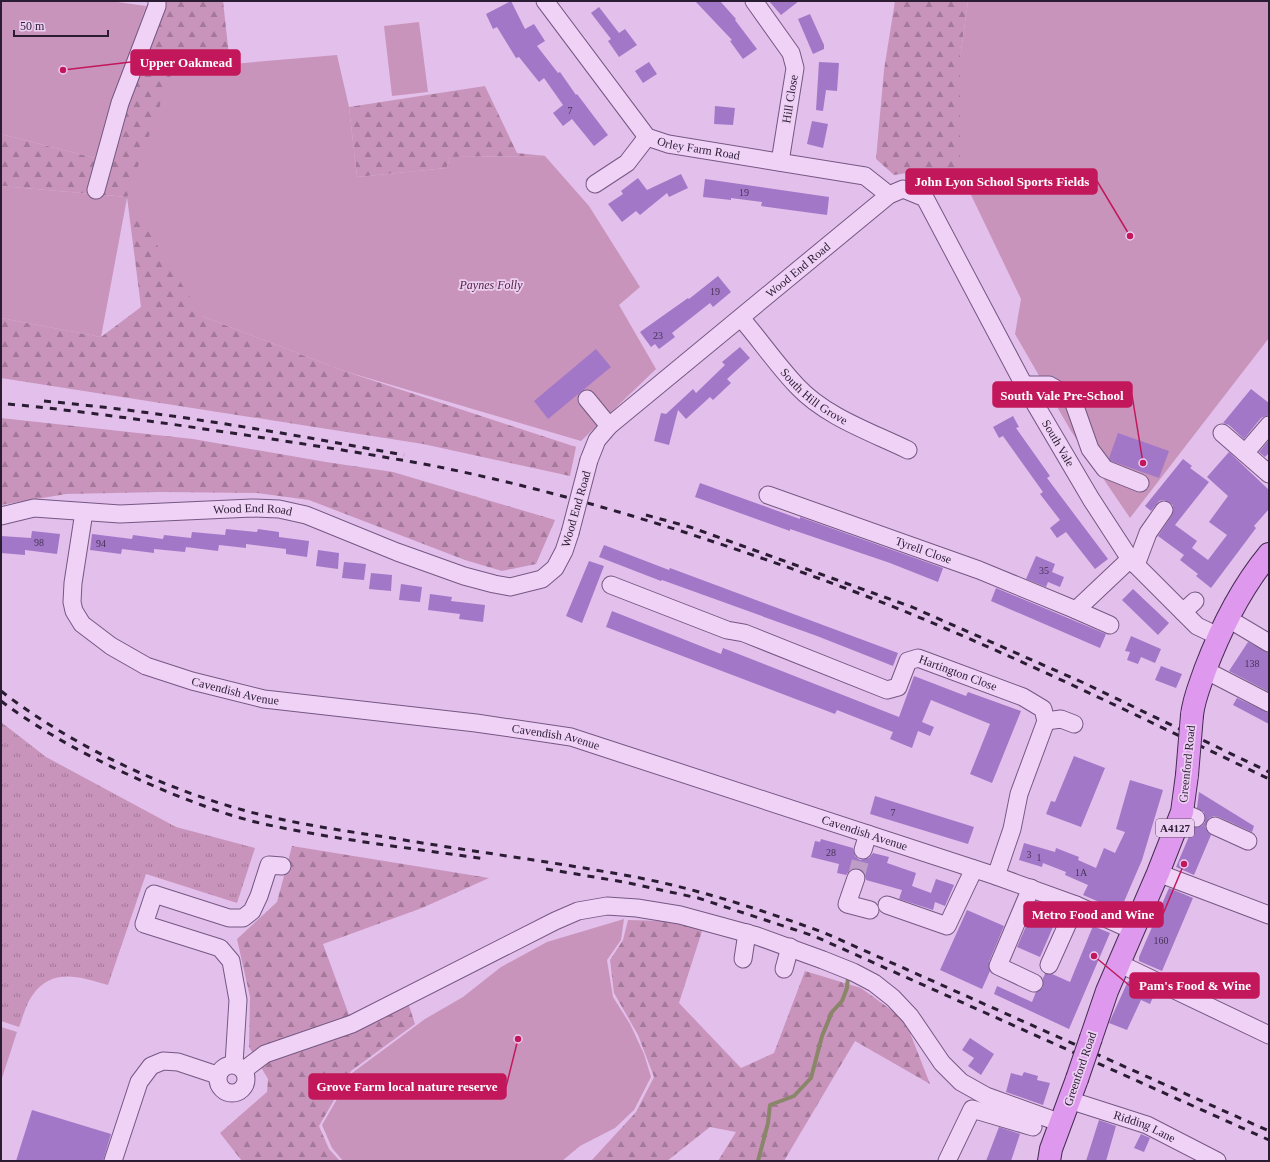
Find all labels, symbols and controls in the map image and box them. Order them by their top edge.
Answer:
scale bar [14,12,108,38]
text: 50 m [20,19,45,33]
callout: Upper Oakmead [131,50,240,75]
text: Upper Oakmead [140,55,233,70]
street label: Hill Close [779,74,801,124]
house number: 7 [568,105,573,116]
street label: Orley Farm Road [655,134,741,163]
callout: John Lyon School Sports Fields [906,169,1097,194]
text: John Lyon School Sports Fields [915,174,1089,189]
house number: 19 [739,187,749,198]
street label: Wood End Road [763,240,833,301]
park label: Paynes Folly [459,278,523,292]
house number: 19 [710,286,720,297]
house number: 23 [653,330,663,341]
street label: South Hill Grove [777,365,850,428]
callout: South Vale Pre-School [993,382,1132,407]
text: South Vale Pre-School [1000,388,1124,403]
street label: South Vale [1039,417,1077,469]
street label: Wood End Road [558,469,594,549]
street label: Wood End Road [213,501,293,519]
street label: Tyrell Close [893,534,954,567]
house number: 98 [34,537,44,548]
house number: 94 [96,538,106,549]
house number: 35 [1039,565,1049,576]
street label: Hartington Close [917,652,999,694]
house number: 138 [1245,658,1260,669]
street label: Cavendish Avenue [190,674,280,708]
street label: Cavendish Avenue [511,721,601,753]
street label: Greenford Road [1176,725,1198,803]
house number: 7 [891,807,896,818]
street label: Cavendish Avenue [820,812,909,854]
road number: A4127 [1156,819,1194,837]
house number: 28 [826,847,836,858]
house number: 3 [1027,849,1032,860]
house number: 1 [1037,852,1042,863]
house number: 1A [1075,867,1088,878]
callout: Metro Food and Wine [1024,902,1163,927]
text: Metro Food and Wine [1032,907,1154,922]
house number: 160 [1154,935,1169,946]
callout: Pam's Food & Wine [1130,973,1259,998]
text: Pam's Food & Wine [1139,978,1251,993]
street label: Greenford Road [1061,1030,1099,1108]
callout: Grove Farm local nature reserve [309,1074,506,1099]
text: Grove Farm local nature reserve [316,1079,498,1094]
street label: Ridding Lane [1112,1108,1178,1145]

